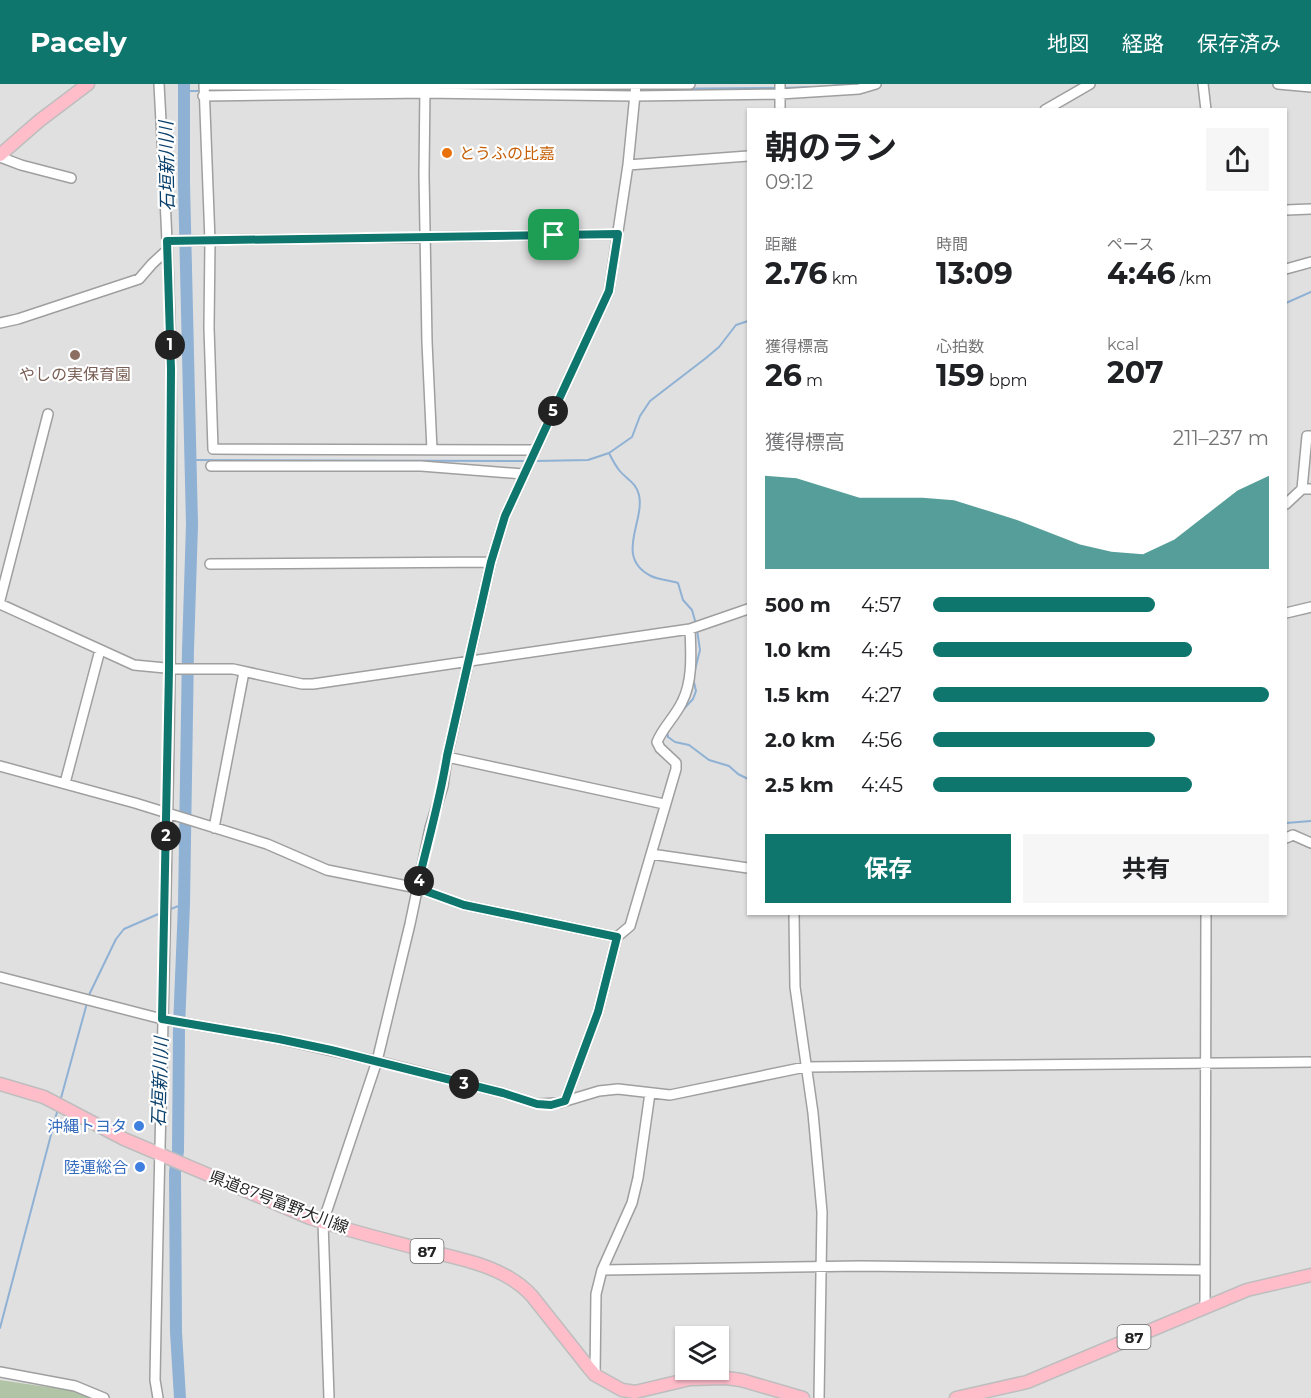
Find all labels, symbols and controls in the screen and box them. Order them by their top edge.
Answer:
text: Pacely [30,25,127,59]
text: 地図 [1047,31,1089,56]
text: 経路 [1122,31,1164,56]
text: 保存済み [1197,31,1281,56]
water label: 石垣新川川 [155,119,179,211]
text: 朝のラン [765,127,897,167]
button: share [1206,128,1269,191]
place label: とうふの比嘉 [459,144,555,163]
marker: とうふの比嘉 [440,146,454,160]
text: 09:12 [765,170,813,194]
pin [528,209,579,260]
icon: arrive [537,218,570,251]
text: 距離 [765,235,797,254]
text: 時間 [936,235,968,254]
text: ペース [1107,235,1154,254]
text: 2.76 [765,255,827,292]
text: 13:09 [936,255,1013,292]
text: 4:46 [1107,255,1176,292]
text: km [827,269,858,288]
text: /km [1176,269,1212,288]
pin: 1 [155,330,185,360]
text: 1 [167,335,173,354]
text: kcal [1107,335,1139,354]
text: 獲得標高 [765,337,829,356]
text: 心拍数 [936,337,984,356]
marker: やしの実保育園 [68,348,82,362]
text: 207 [1107,354,1164,391]
text: 26 [765,357,802,394]
text: 159 [936,357,985,394]
place label: やしの実保育園 [19,365,131,384]
text: m [802,371,823,390]
text: bpm [985,371,1028,390]
pin: 5 [538,396,568,426]
text: 5 [548,401,558,420]
text: 211–237 m [1173,426,1269,450]
text: 獲得標高 [765,430,845,454]
text: 500 m [765,593,831,617]
text: 4:57 [861,593,901,617]
text: 1.0 km [765,638,831,662]
text: 4:45 [861,638,903,662]
text: 1.5 km [765,683,830,707]
text: 4:27 [861,683,902,707]
text: 2.0 km [765,728,835,752]
text: 4:56 [861,728,902,752]
text: 2.5 km [765,773,834,797]
text: 4:45 [861,773,903,797]
pin: 2 [151,821,181,851]
text: 2 [161,826,171,845]
button: 保存 [765,834,1011,903]
button: 共有 [1023,834,1269,903]
pin: 4 [404,866,434,896]
text: 4 [413,871,425,890]
water label: 石垣新川川 [147,1035,173,1127]
pin: 3 [449,1069,479,1099]
text: 3 [459,1074,469,1093]
place label: 沖縄トヨタ [47,1117,127,1136]
marker: 沖縄トヨタ [132,1119,146,1133]
place label: 陸運総合 [64,1158,128,1177]
marker: 陸運総合 [133,1160,147,1174]
street label: 県道87号富野大川線 [207,1167,351,1237]
road number: 87 [410,1239,444,1263]
road number: 87 [1118,1325,1150,1349]
map controls [675,1326,729,1380]
button: layers [675,1326,729,1380]

